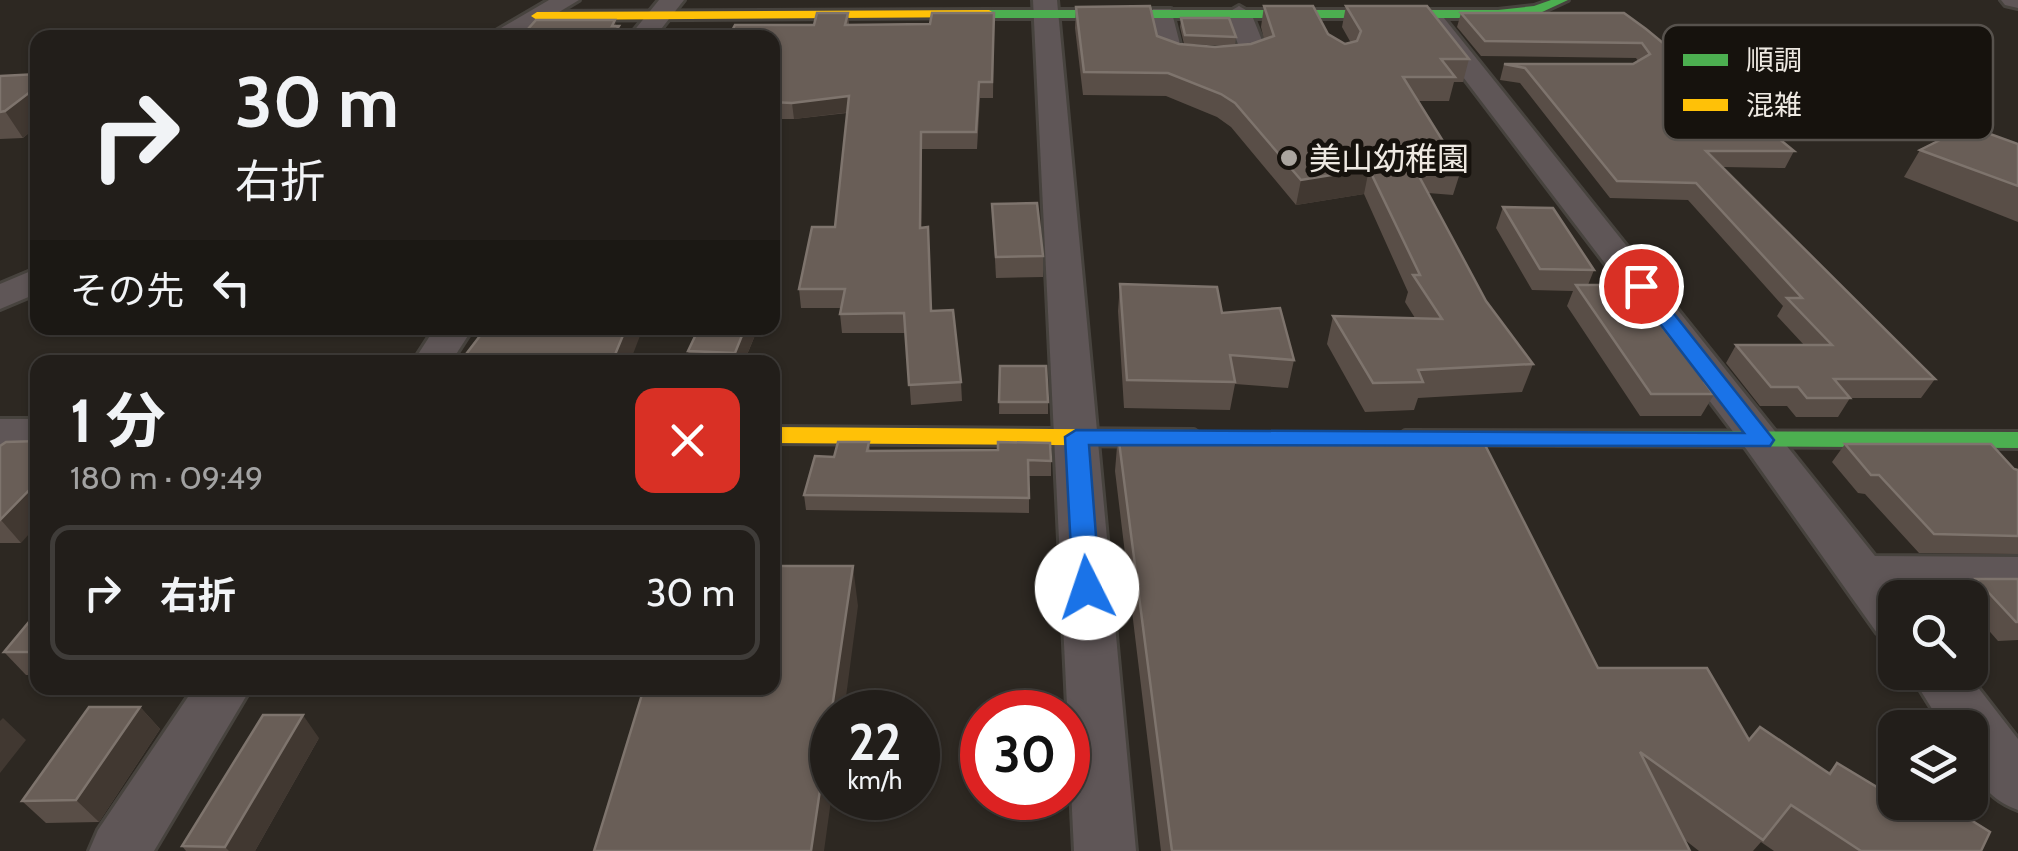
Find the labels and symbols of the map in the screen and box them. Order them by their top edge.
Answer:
legend [1663,25,1993,140]
text: 順調 [1746,43,1802,77]
text: 混雑 [1746,88,1802,122]
place label: 美山幼稚園 [1309,139,1469,178]
marker: 美山幼稚園 [1278,147,1300,169]
pin [1599,244,1684,329]
position arrow [1035,536,1139,640]
speed limit sign: 30 [960,690,1090,820]

